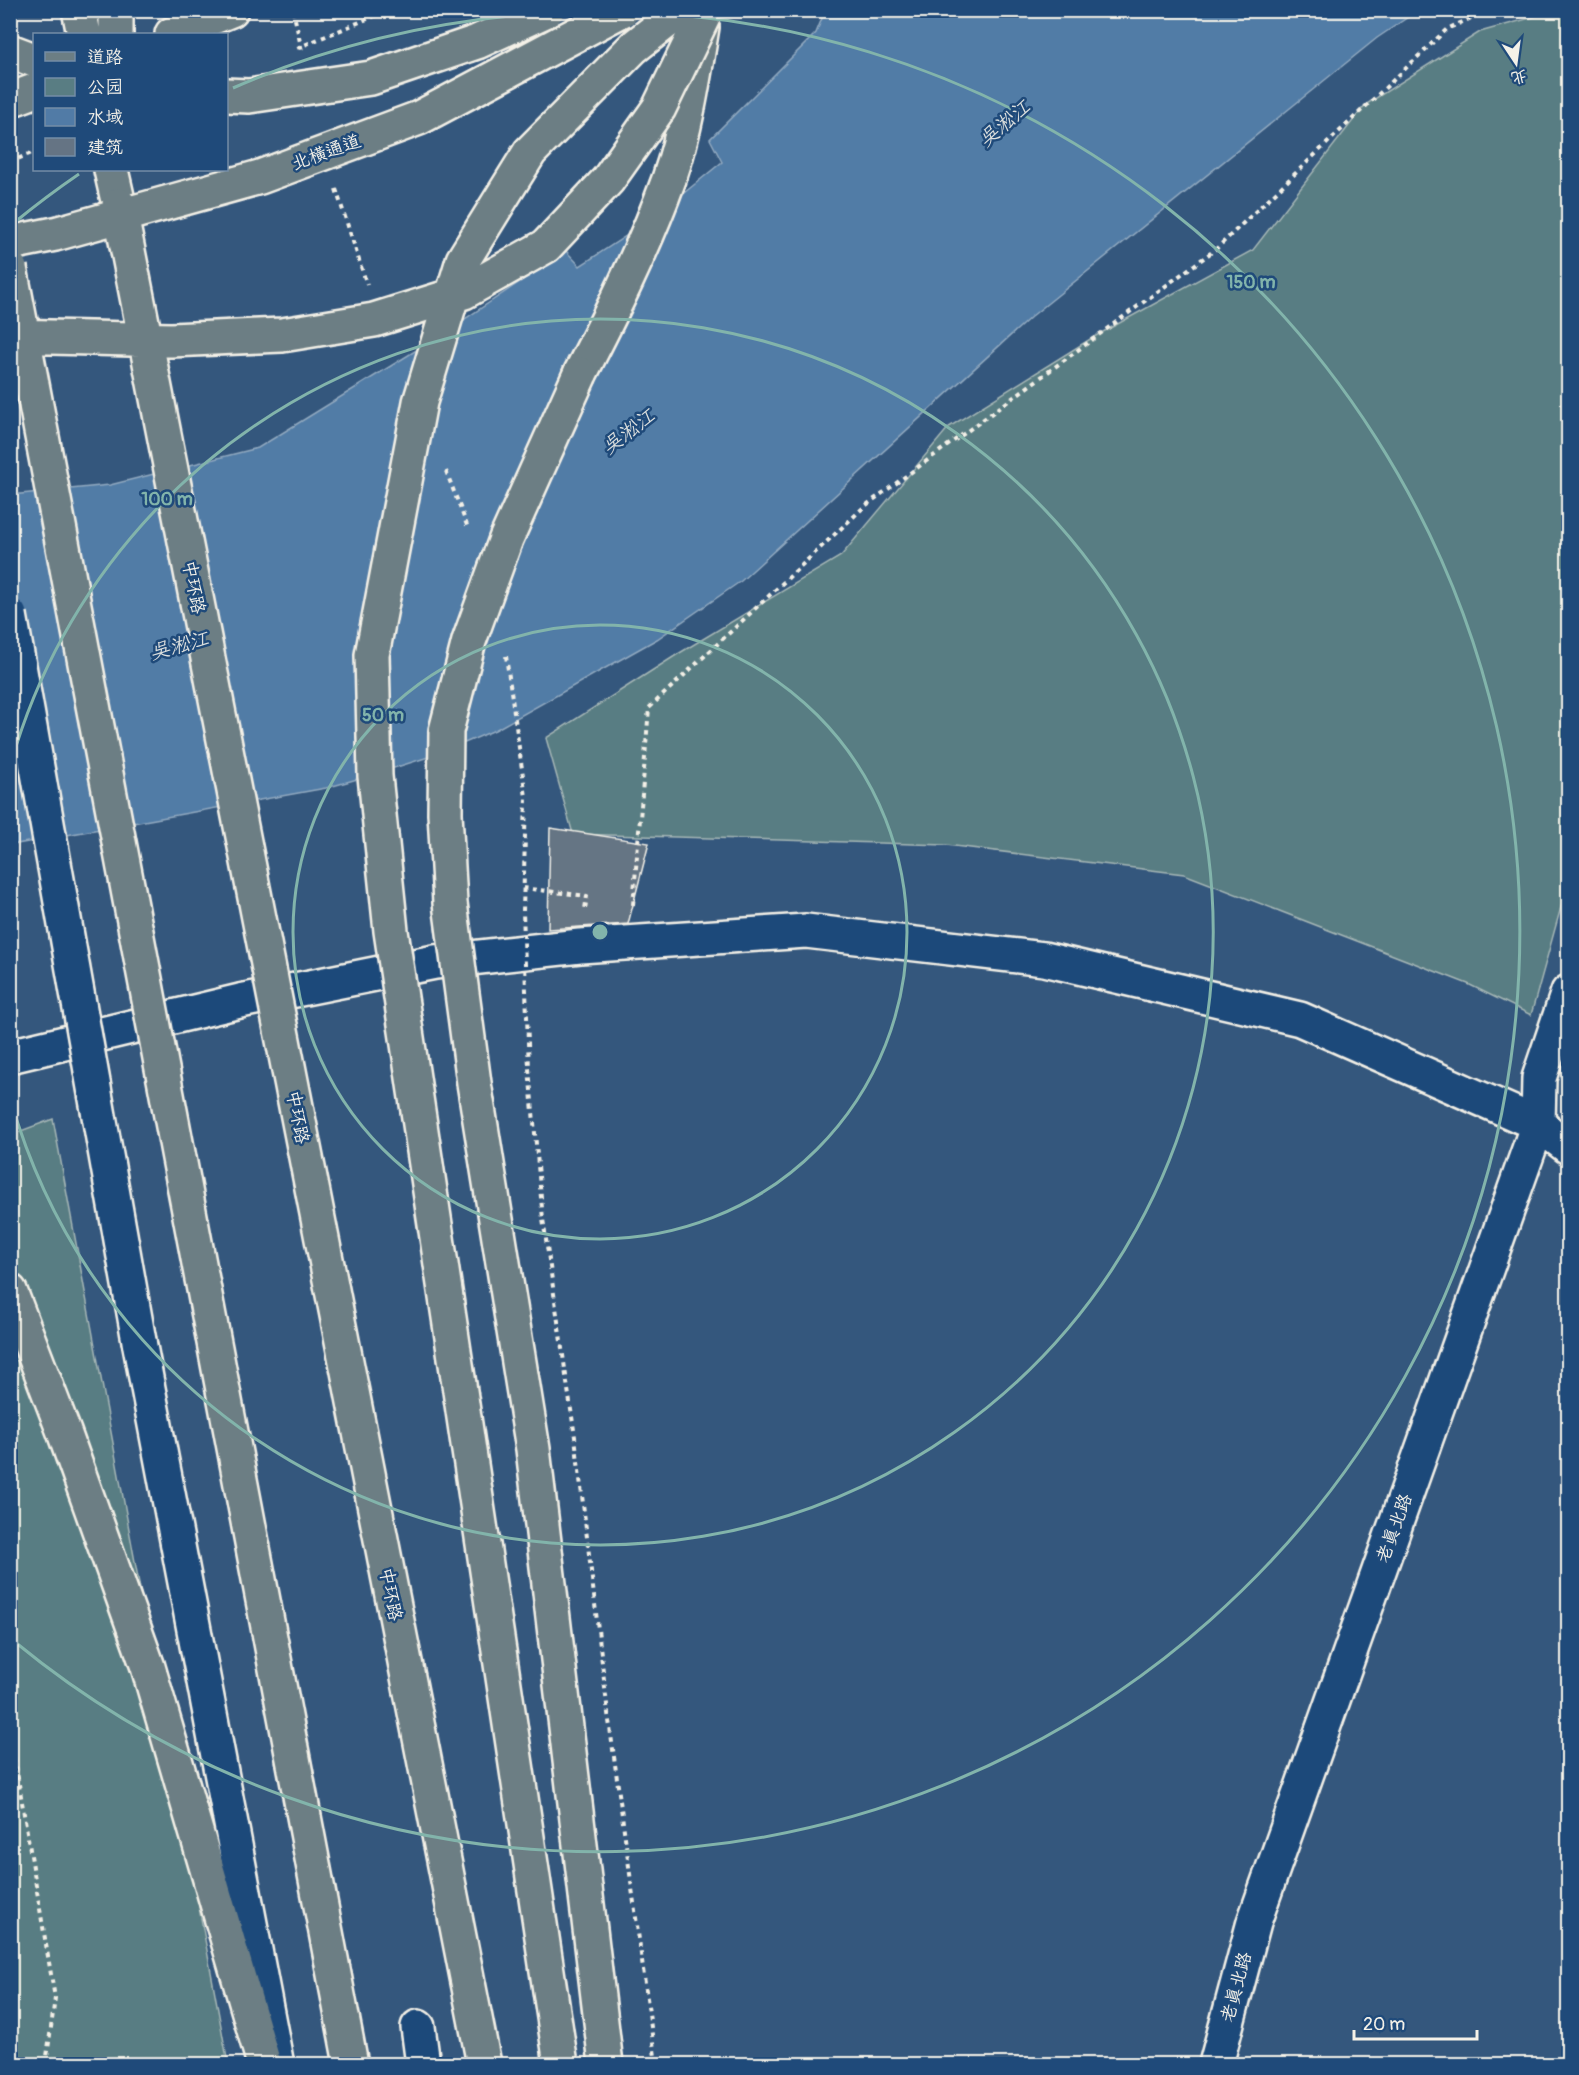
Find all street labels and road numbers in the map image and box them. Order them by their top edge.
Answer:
street label: 北横通道 [288,129,364,176]
street label: 中环路 [177,558,210,616]
street label: 中环路 [281,1088,314,1146]
street label: 老真北路 [1371,1490,1418,1566]
street label: 中环路 [374,1565,407,1623]
street label: 老真北路 [1216,1949,1257,2025]

